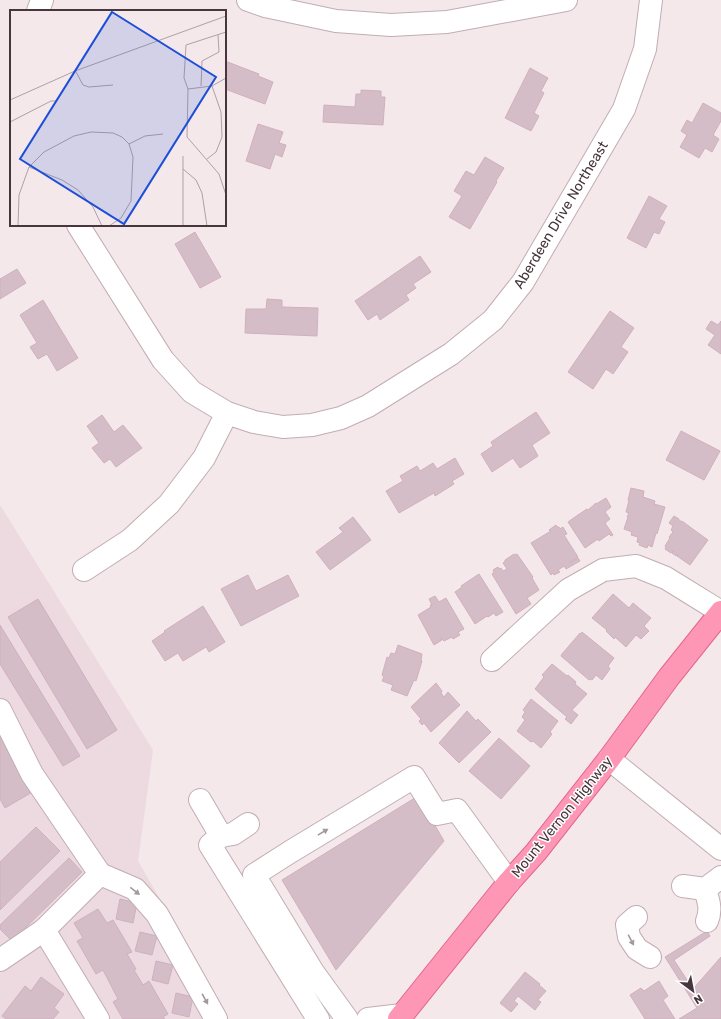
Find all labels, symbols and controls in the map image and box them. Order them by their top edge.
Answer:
inset map [10,10,226,226]
street label: Aberdeen Drive Northeast [510,138,612,292]
street label: Mount Vernon Highway [508,753,616,881]
one-way arrow [317,828,329,835]
one-way arrow [129,886,140,895]
one-way arrow [628,934,635,945]
north arrow [673,971,713,1011]
text: N [691,991,705,1007]
one-way arrow [201,993,208,1005]

